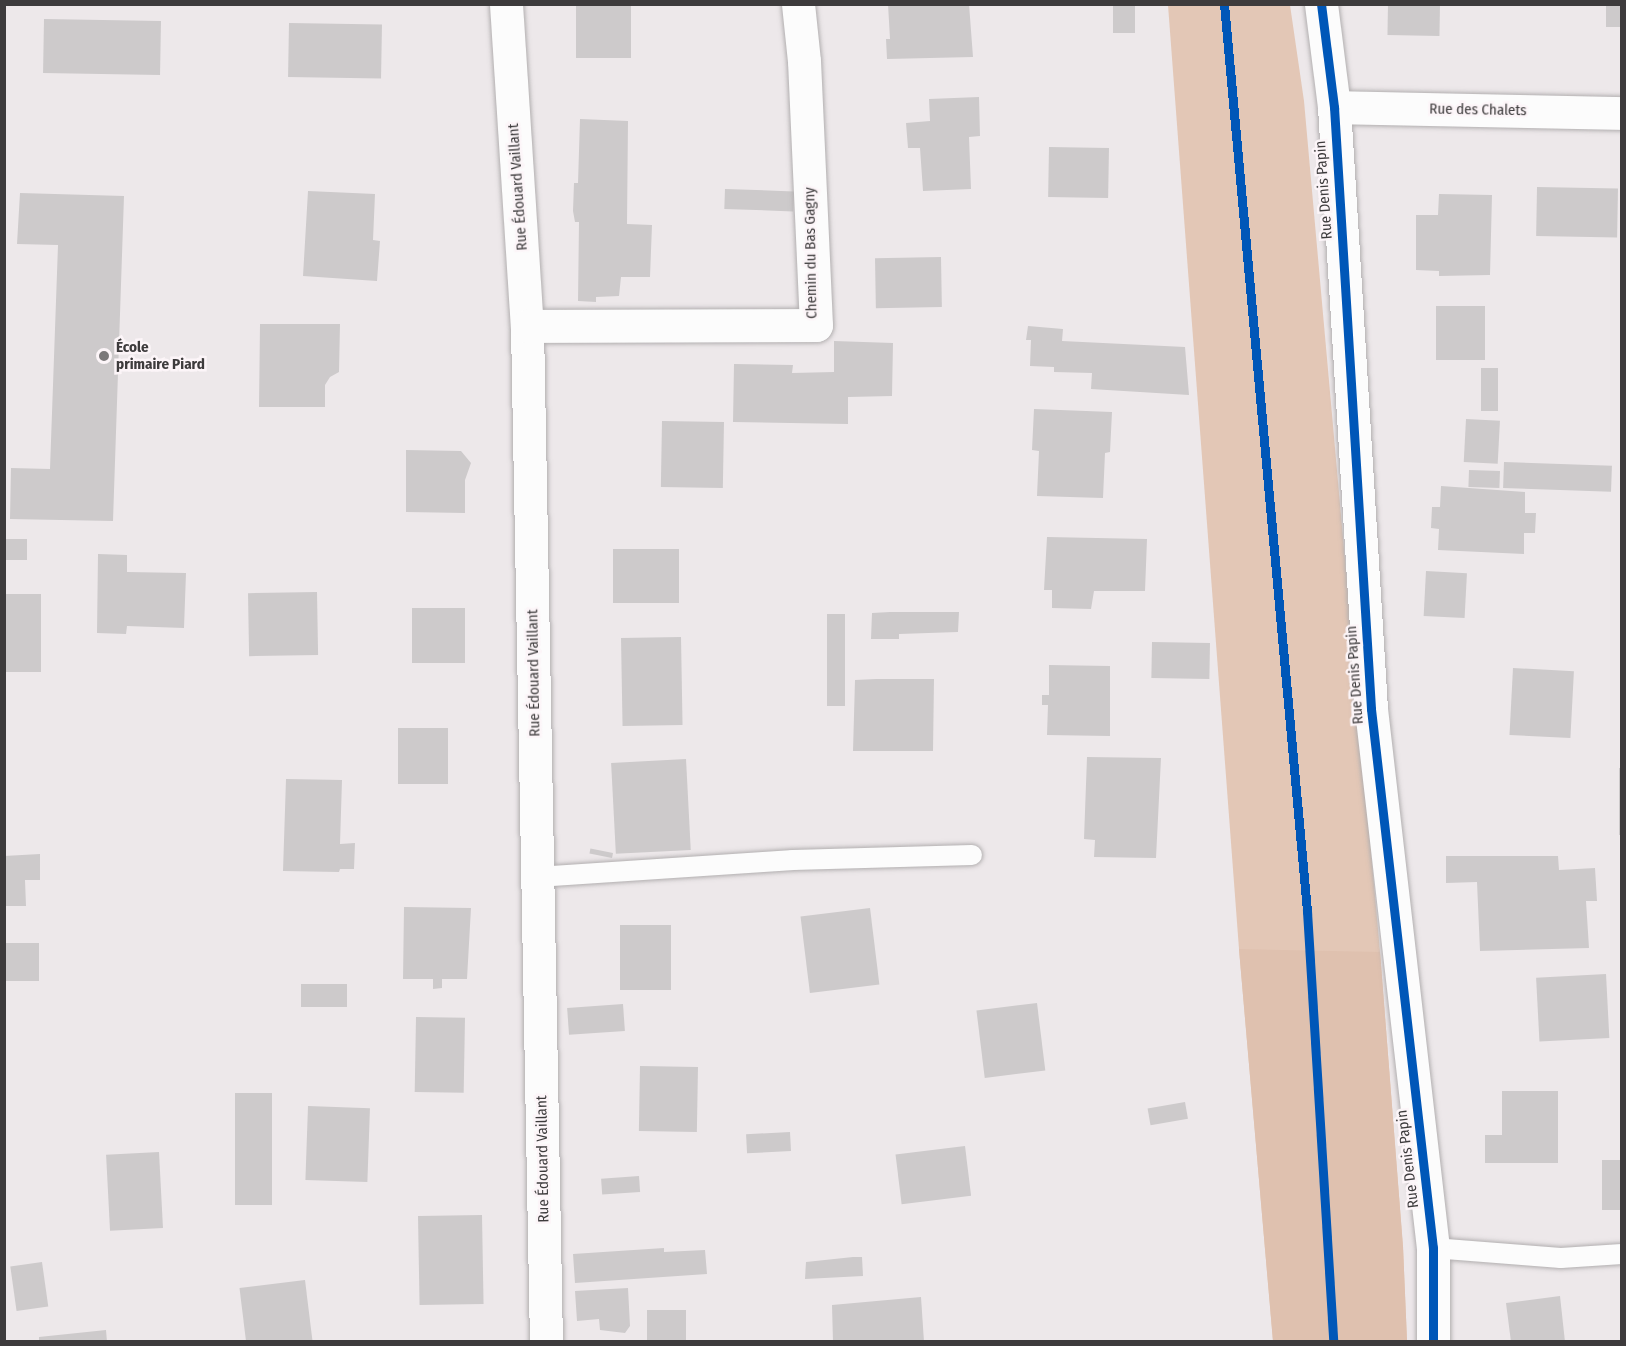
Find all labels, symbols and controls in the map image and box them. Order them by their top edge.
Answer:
street label: Rue des Chalets [1429,100,1527,120]
street label: Rue Édouard Vaillant [505,123,531,251]
street label: Rue Denis Papin [1312,140,1336,240]
street label: Chemin du Bas Gagny [801,187,821,319]
place label: École primaire Piard [116,338,205,373]
marker: École primaire Piard [97,349,111,363]
street label: Rue Édouard Vaillant [524,609,544,737]
street label: Rue Denis Papin [1343,625,1367,725]
street label: Rue Édouard Vaillant [533,1095,553,1223]
street label: Rue Denis Papin [1393,1109,1423,1209]

